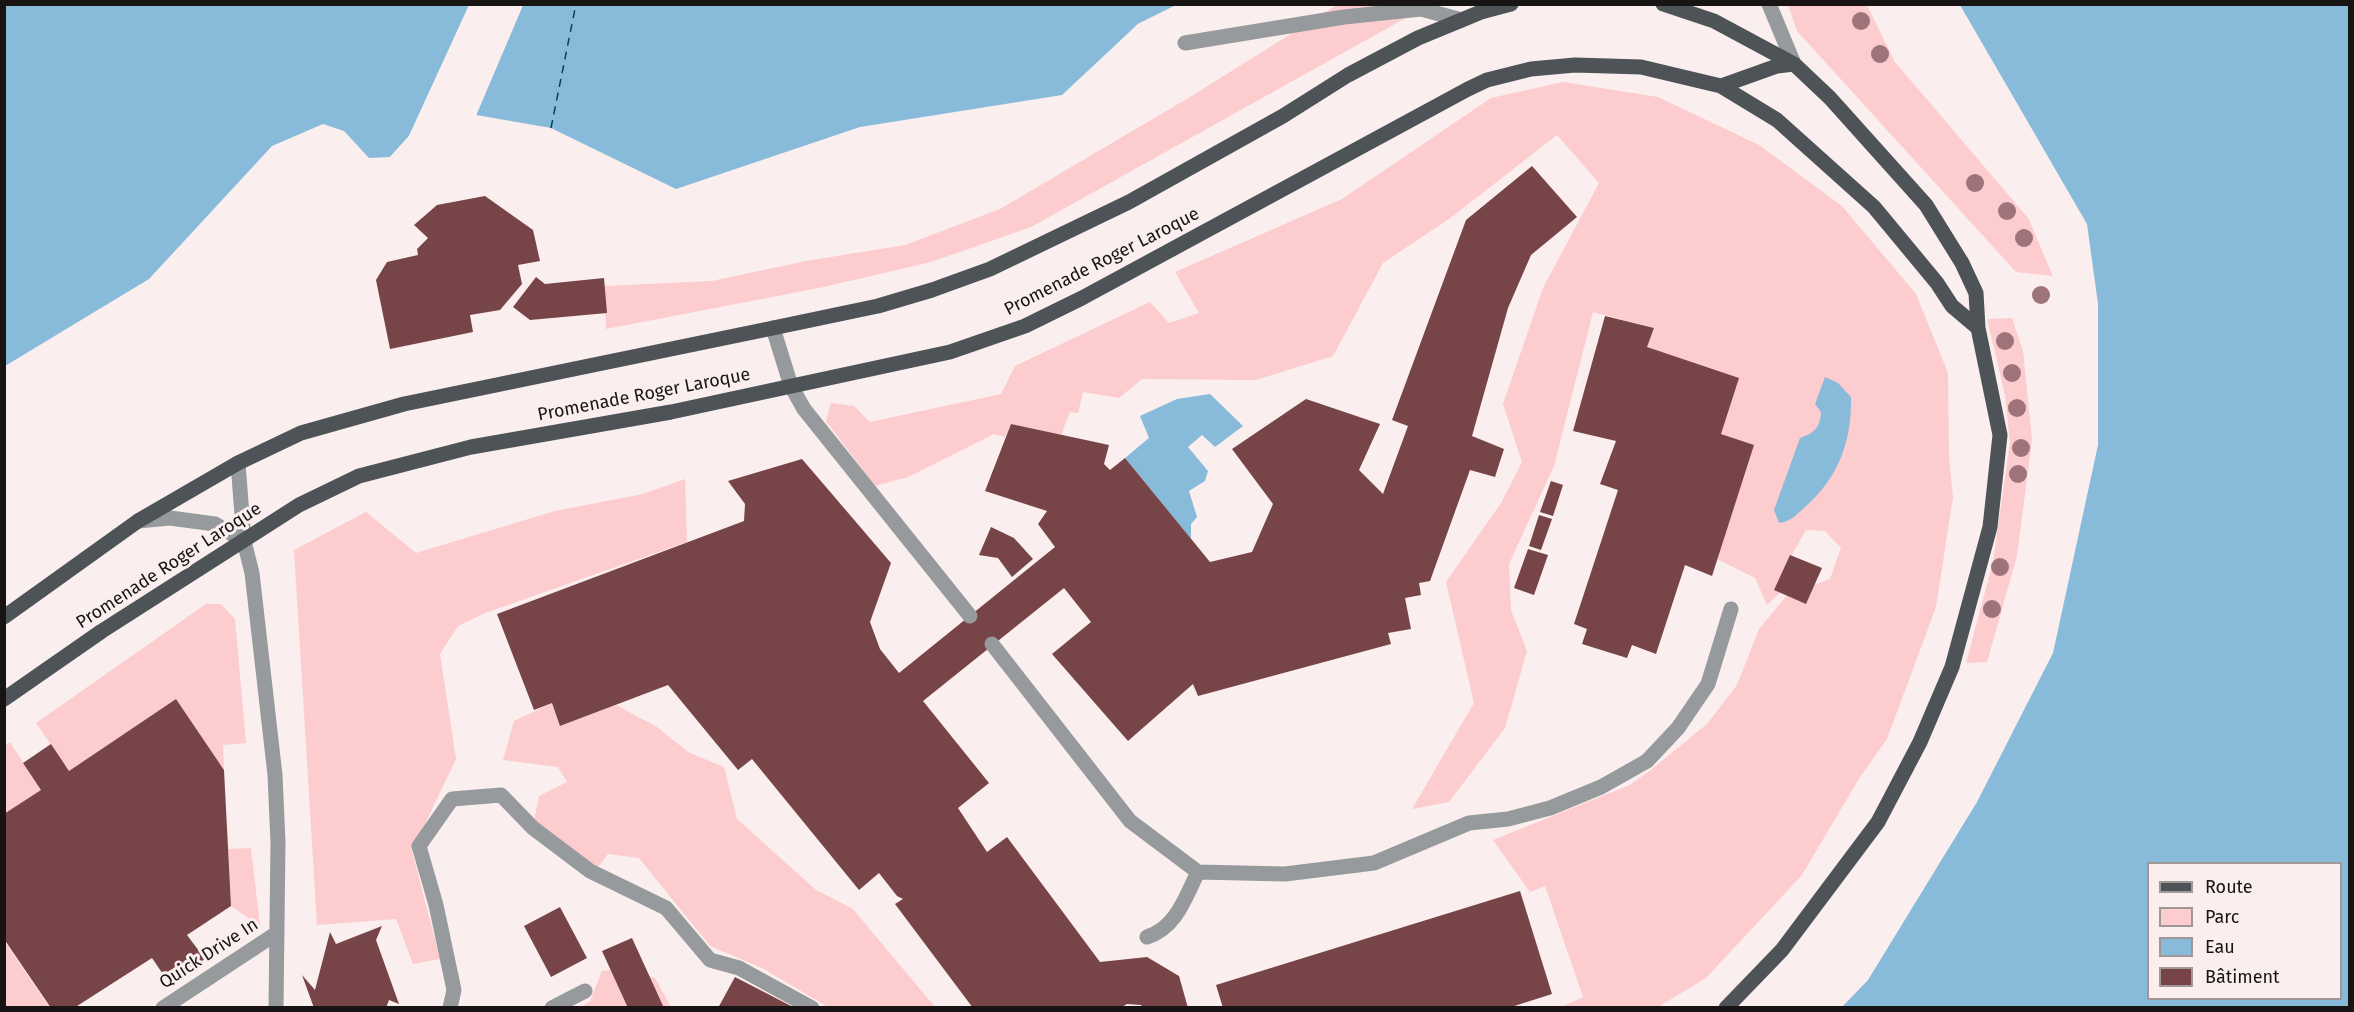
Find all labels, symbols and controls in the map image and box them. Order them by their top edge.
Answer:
street label: Promenade Roger Laroque [1001,203,1203,321]
street label: Promenade Roger Laroque [536,364,752,426]
street label: Promenade Roger Laroque [72,498,266,634]
legend [2147,862,2342,1000]
text: Route [2205,876,2253,898]
text: Parc [2205,906,2239,928]
street label: Quick Drive In [156,914,262,994]
text: Eau [2205,936,2235,958]
text: Bâtiment [2205,966,2280,988]

